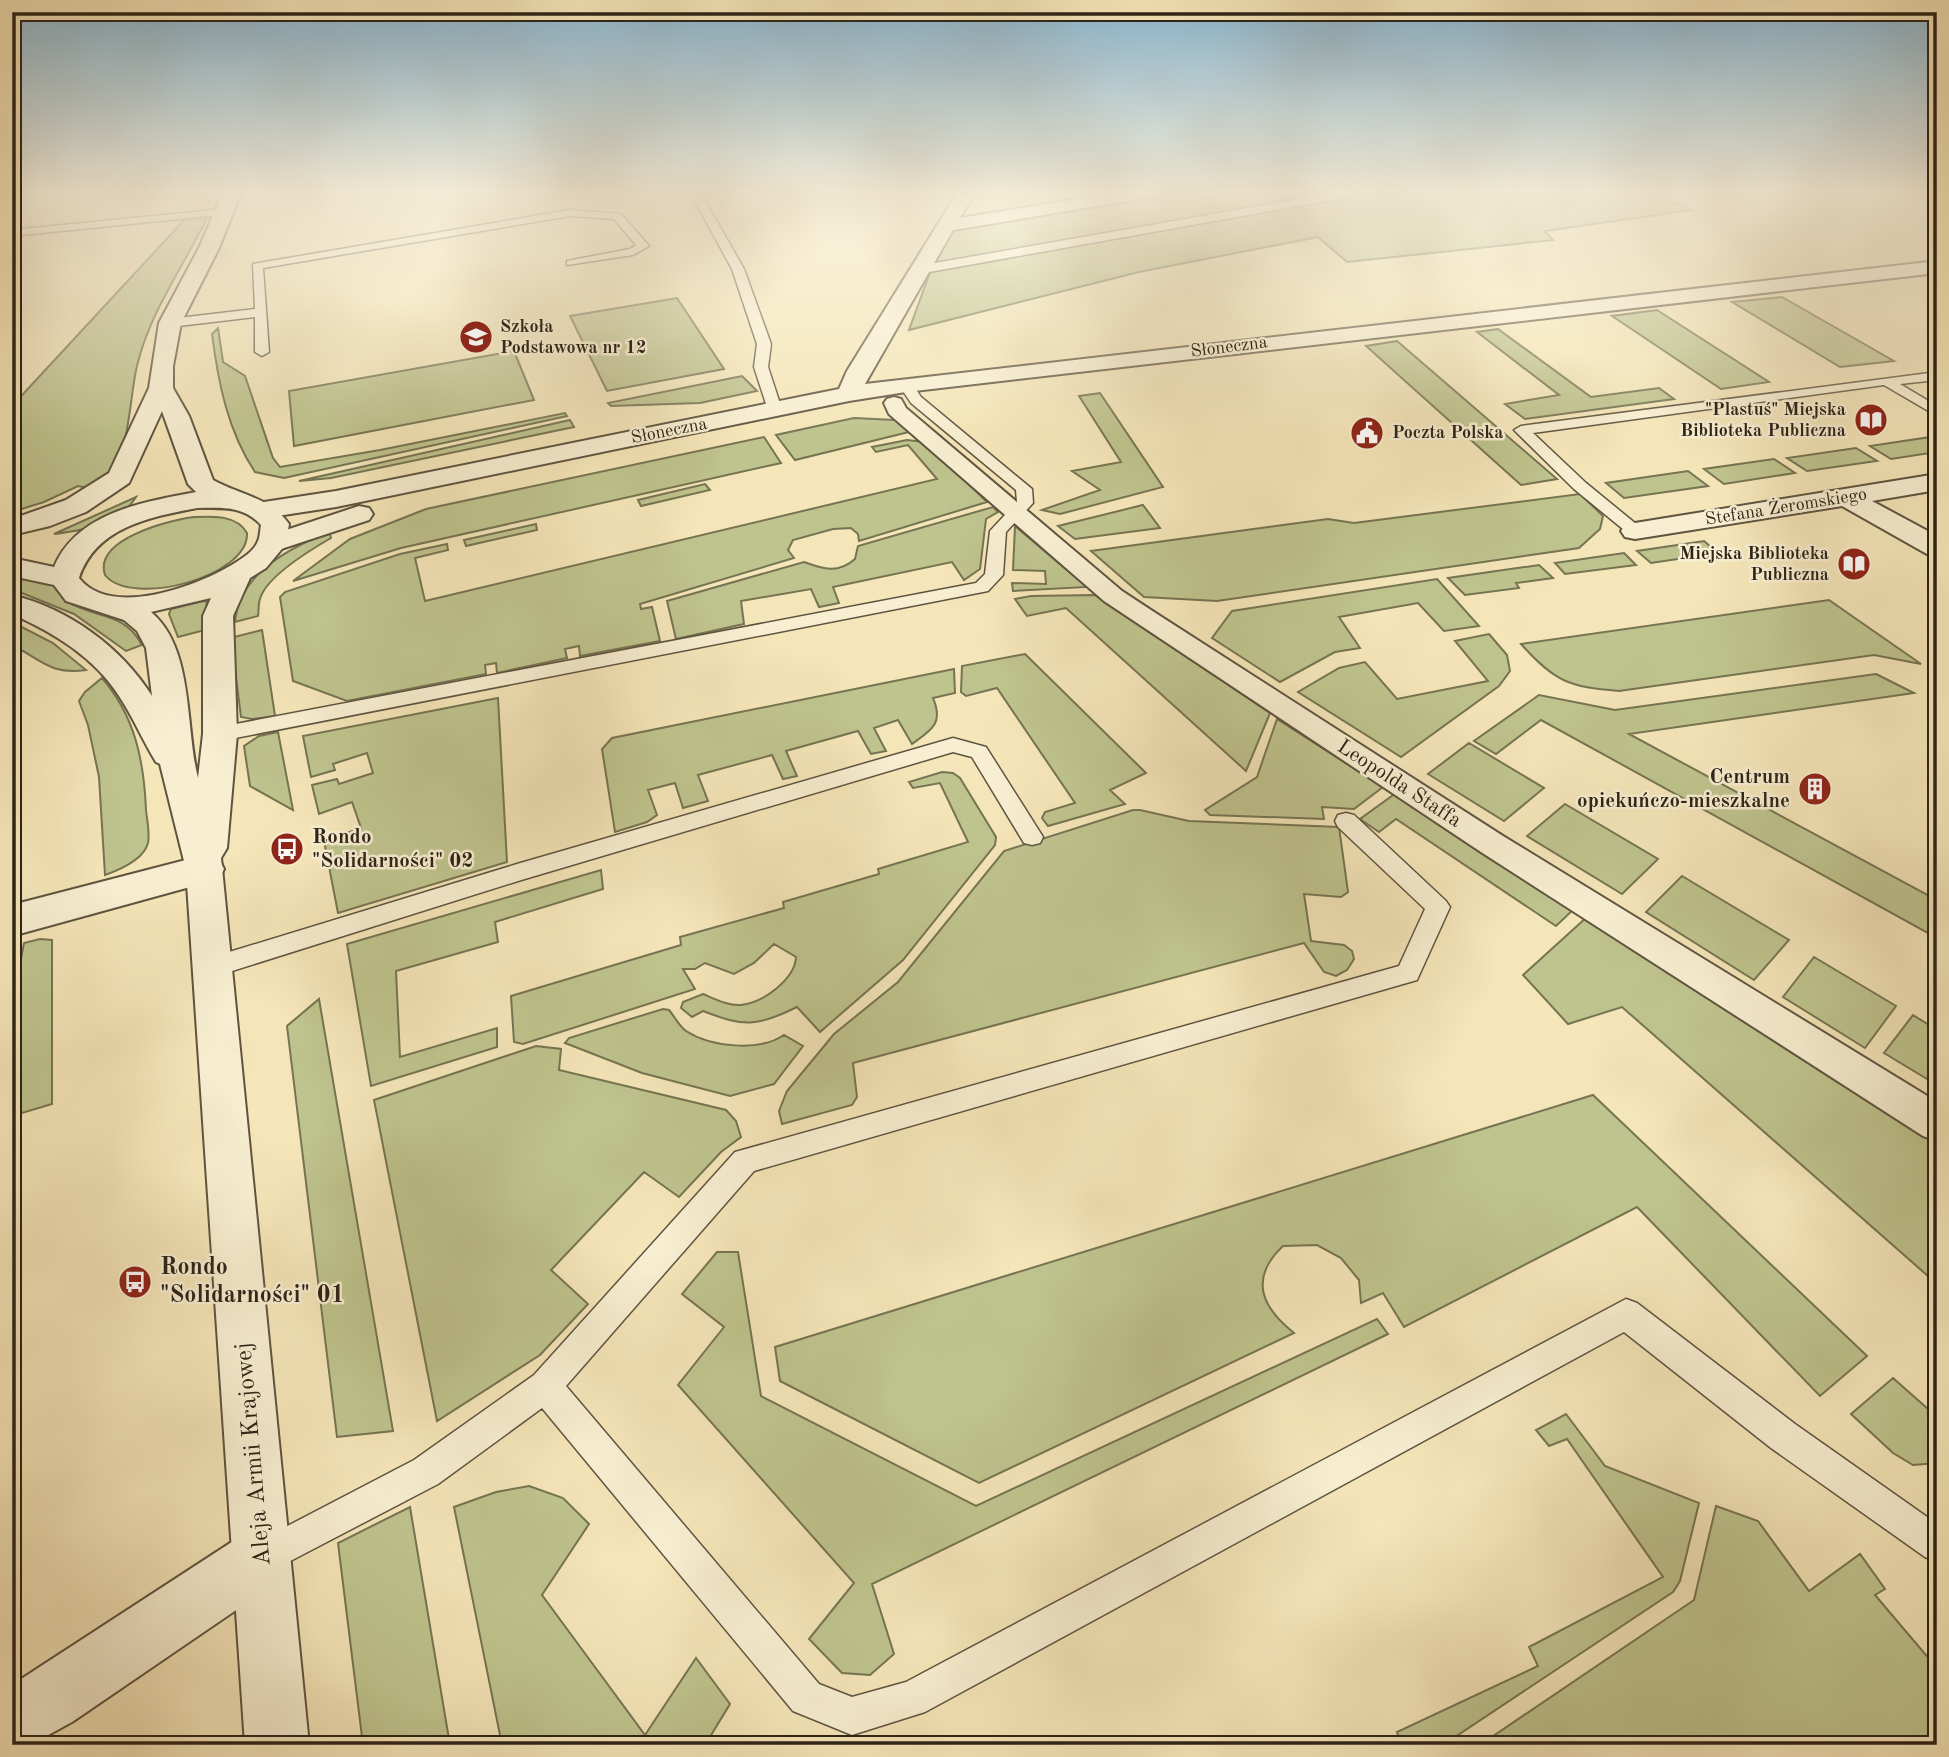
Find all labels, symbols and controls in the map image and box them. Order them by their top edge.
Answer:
school or university icon: Szkoła Podstawowa nr 12 [457,318,495,356]
place label: Szkoła Podstawowa nr 12 [500,318,646,357]
street label: Słoneczna [1189,333,1269,361]
place label: "Plastuś" Miejska Biblioteka Publiczna [1680,401,1846,440]
library icon: "Plastuś" Miejska Biblioteka Publiczna [1852,401,1890,439]
public building icon: Poczta Polska [1348,414,1386,452]
street label: Słoneczna [629,415,709,447]
place label: Poczta Polska [1392,424,1504,442]
street label: Stefana Żeromskiego [1703,482,1868,529]
place label: Miejska Biblioteka Publiczna [1680,545,1829,584]
library icon: Miejska Biblioteka Publiczna [1835,545,1873,583]
street label: Leopolda Staffa [1333,736,1465,832]
place label: Centrum opiekuńczo-mieszkalne [1577,767,1790,812]
building icon: Centrum opiekuńczo-mieszkalne [1796,770,1834,808]
place label: Rondo "Solidarności" 02 [312,827,474,872]
bus stop icon: Rondo "Solidarności" 02 [268,830,306,868]
place label: Rondo "Solidarności" 01 [160,1256,345,1308]
bus stop icon: Rondo "Solidarności" 01 [116,1263,154,1301]
street label: Aleja Armii Krajowej [232,1341,276,1567]

